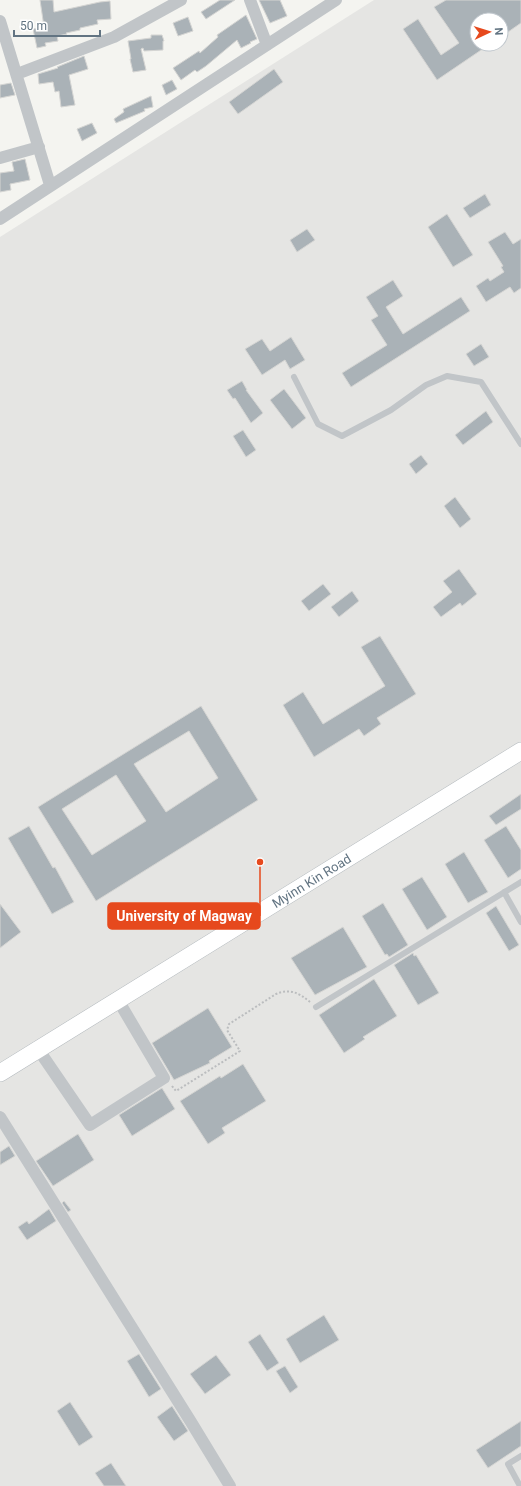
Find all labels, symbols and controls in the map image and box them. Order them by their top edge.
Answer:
scale bar [14,12,100,38]
north arrow [469,12,509,52]
text: 50 m [20,19,47,33]
text: N [492,27,505,36]
street label: Myinn Kin Road [269,851,354,911]
callout: University of Magway [108,903,260,929]
text: University of Magway [116,908,253,924]

